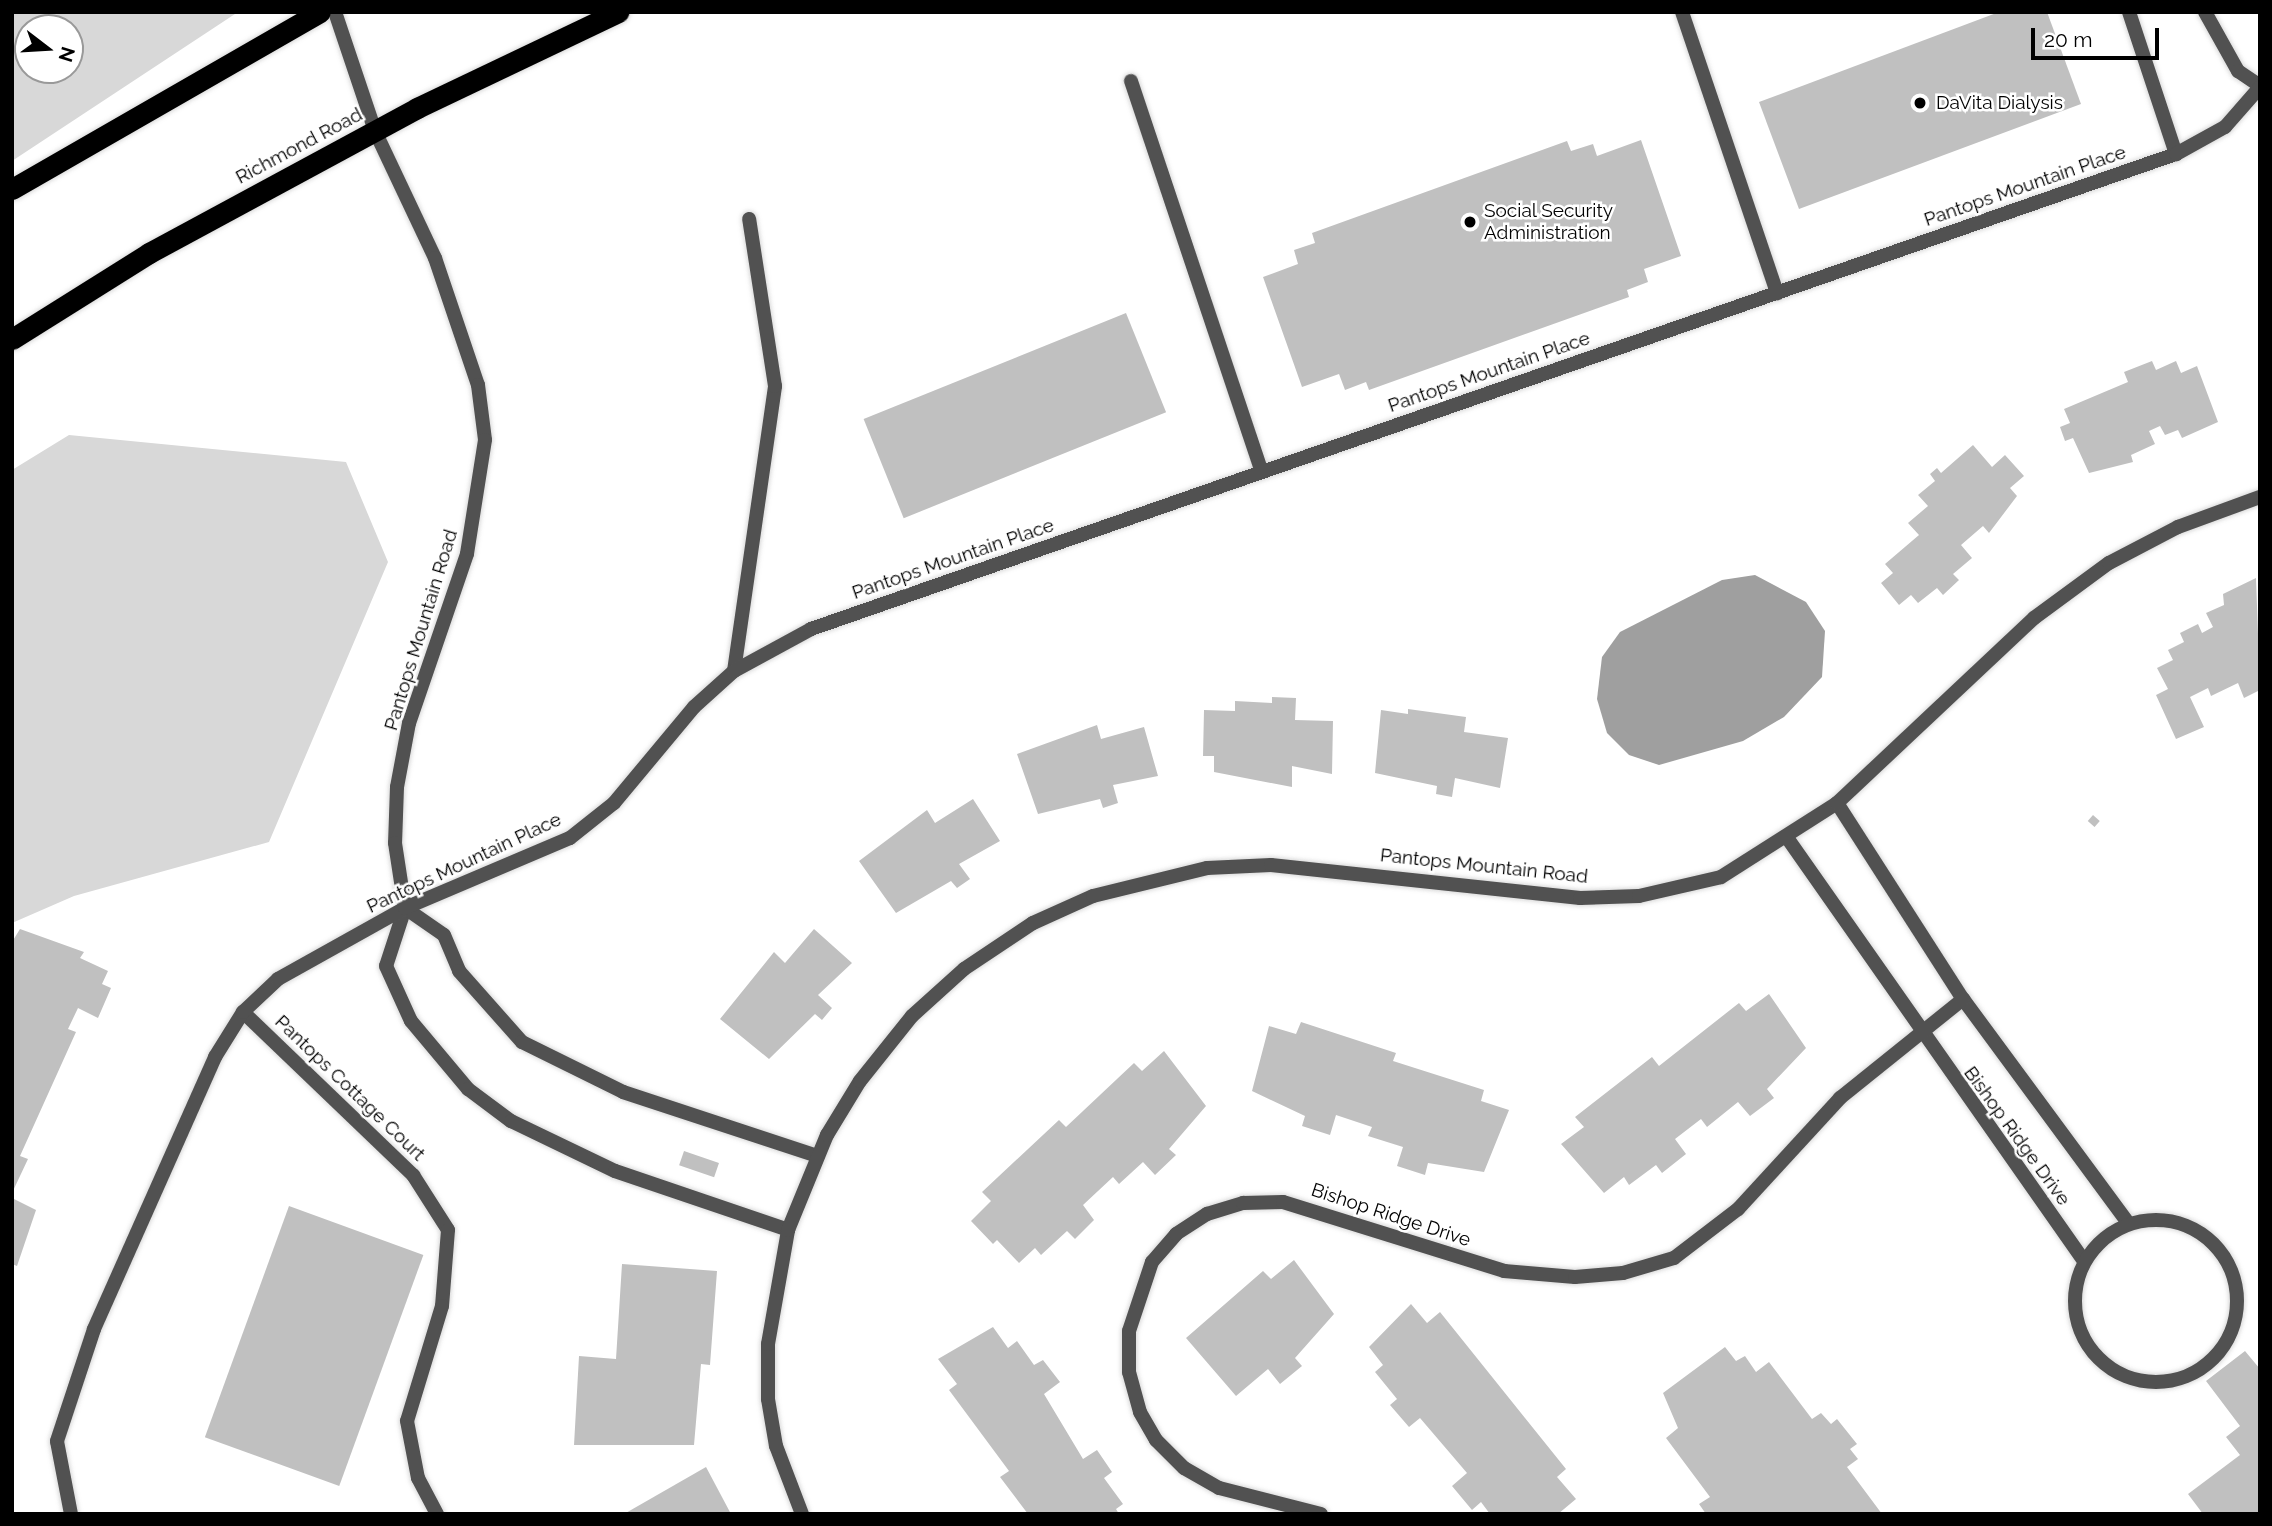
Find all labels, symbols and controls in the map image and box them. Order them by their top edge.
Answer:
north arrow [14,14,84,84]
scale bar [2034,14,2162,58]
text: 20 m [2044,27,2092,52]
text: N [55,44,80,65]
place label: DaVita Dialysis [1936,92,2063,114]
marker: DaVita Dialysis [1910,93,1930,113]
street label: Richmond Road [232,103,366,189]
street label: Pantops Mountain Place [1921,141,2129,231]
place label: Social Security Administration [1484,200,1614,244]
marker: Social Security Administration [1462,214,1478,230]
street label: Pantops Mountain Place [1385,327,1593,417]
street label: Pantops Mountain Place [849,514,1057,604]
street label: Pantops Mountain Road [380,527,462,733]
street label: Pantops Mountain Place [363,808,565,918]
street label: Pantops Mountain Road [1379,844,1589,888]
street label: Pantops Cottage Court [270,1010,430,1166]
street label: Bishop Ridge Drive [1959,1062,2075,1210]
street label: Bishop Ridge Drive [1308,1178,1474,1252]

